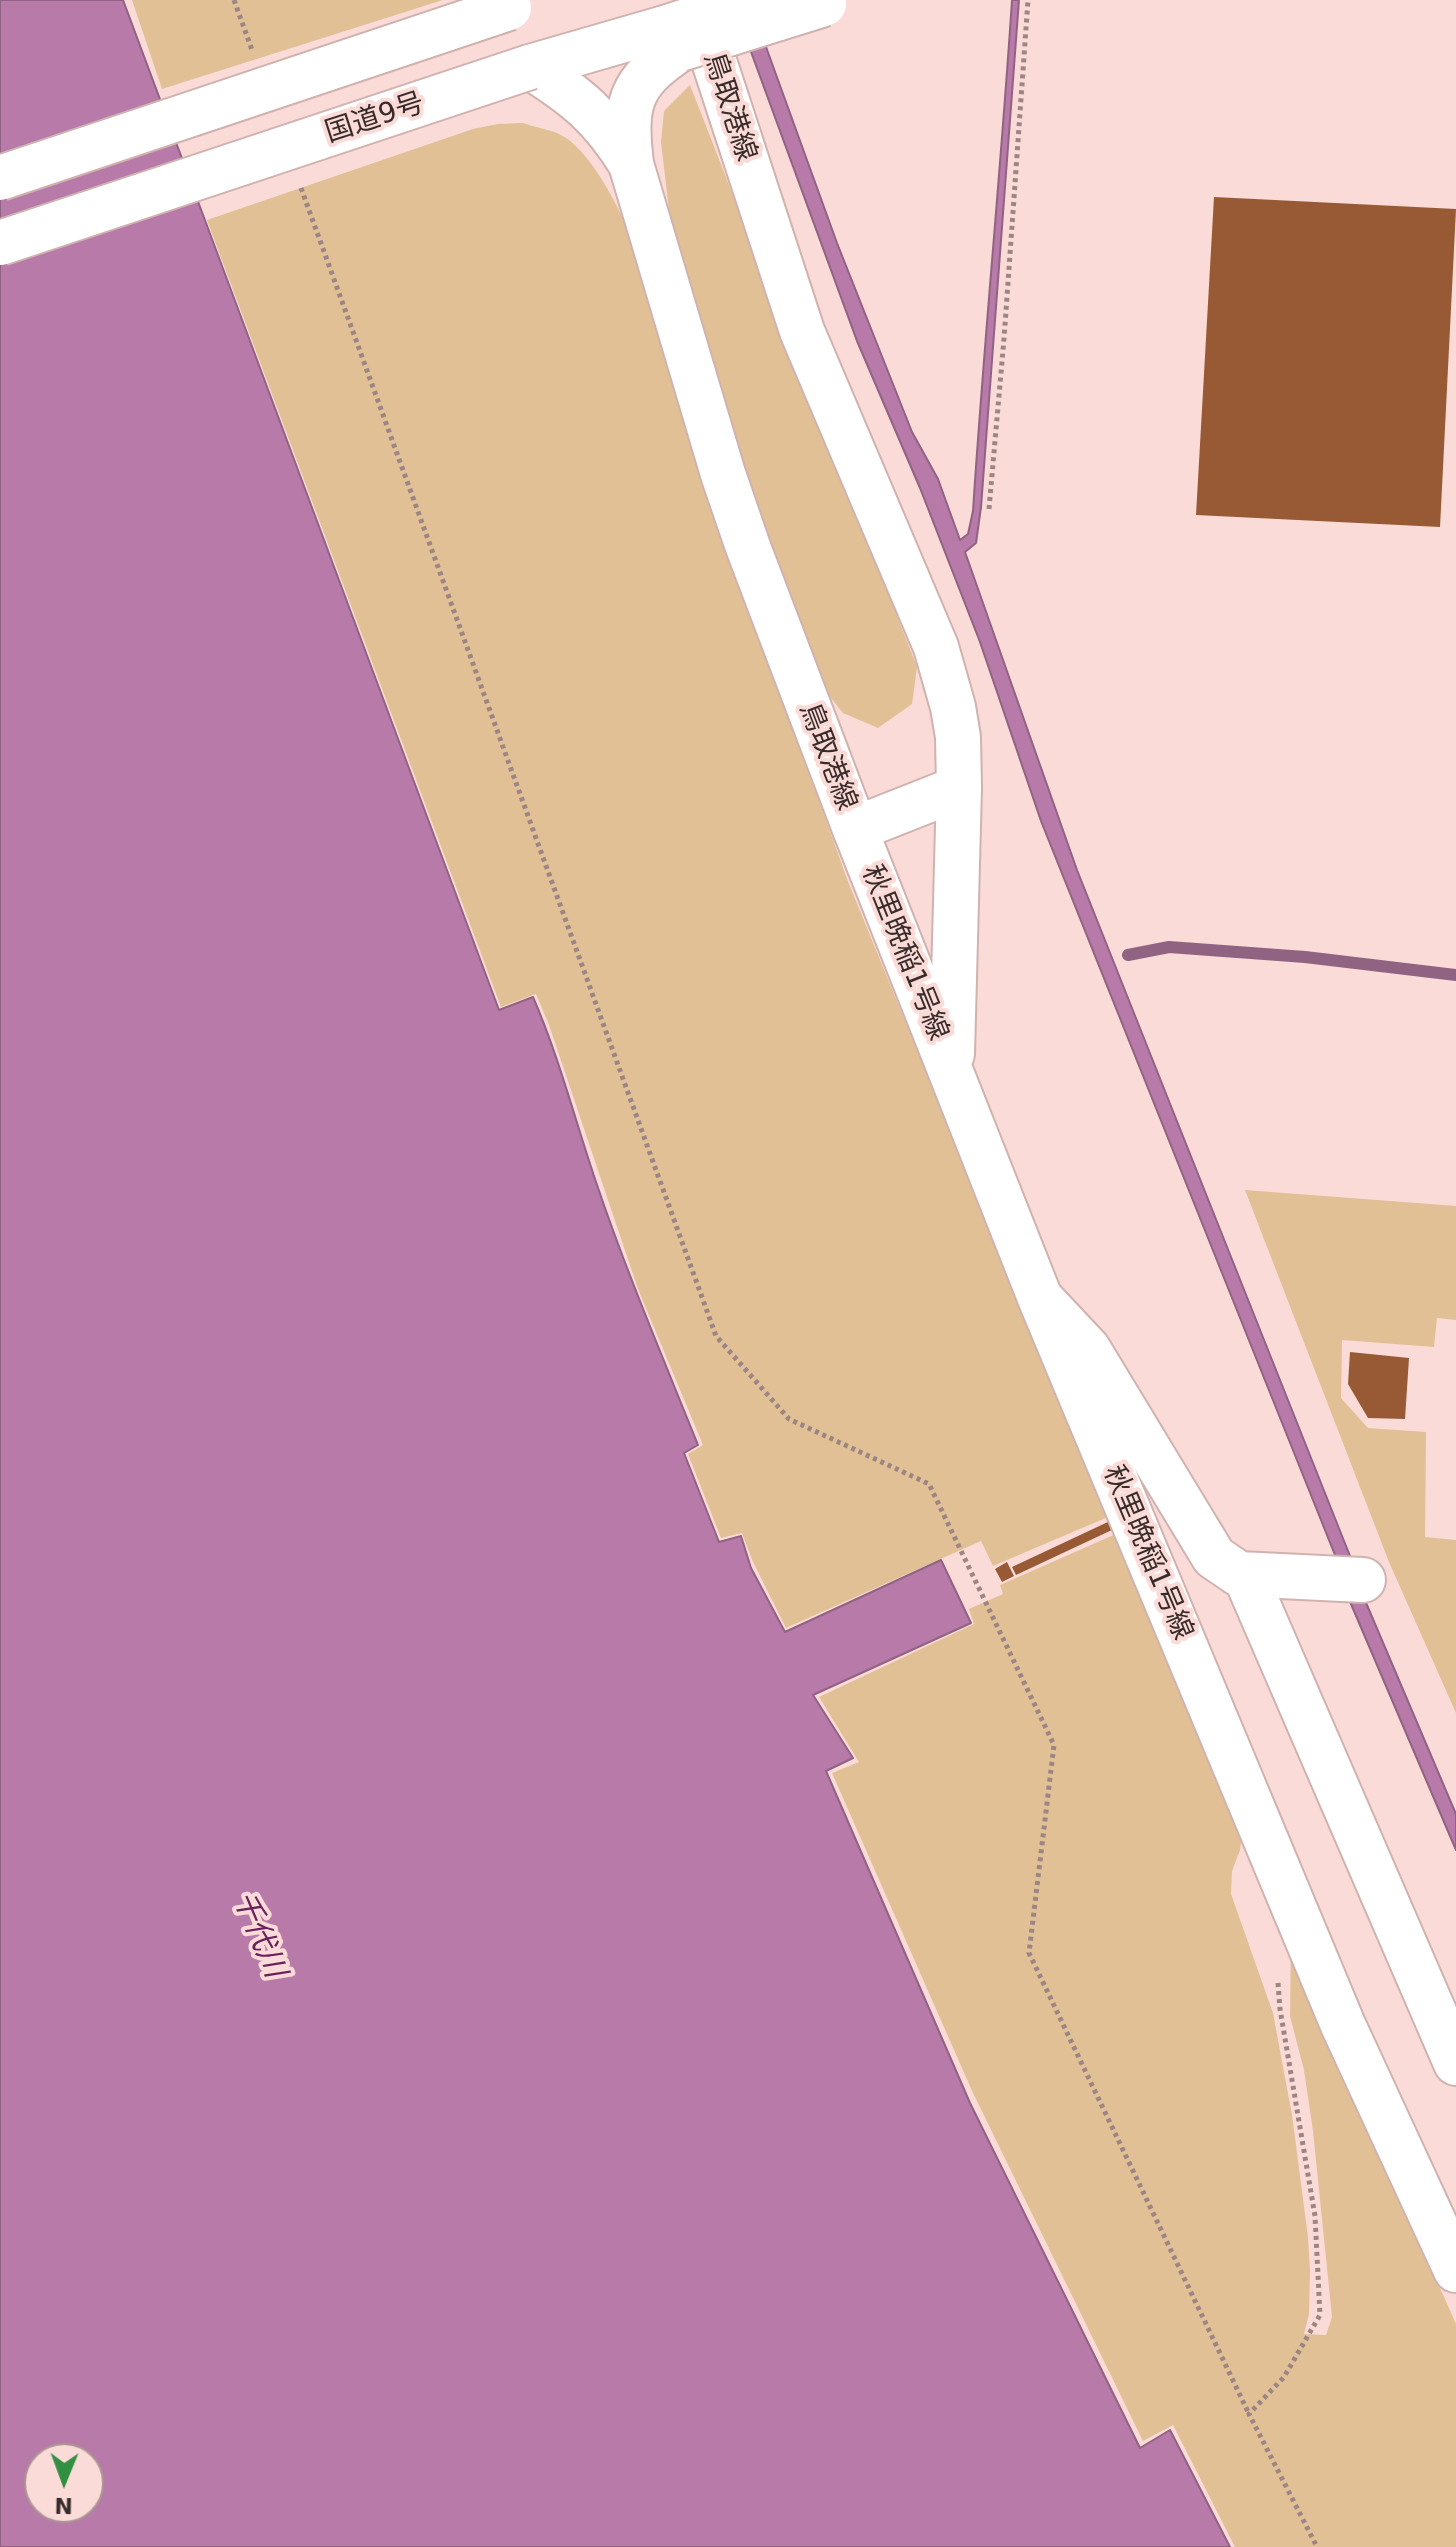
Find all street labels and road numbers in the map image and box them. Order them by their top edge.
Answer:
street label: 鳥取港線 [696,49,762,165]
street label: 国道9号 [321,87,429,151]
street label: 鳥取港線 [791,699,863,815]
street label: 秋里晩稲1号線 [854,861,954,1045]
street label: 秋里晩稲1号線 [1095,1461,1199,1645]

